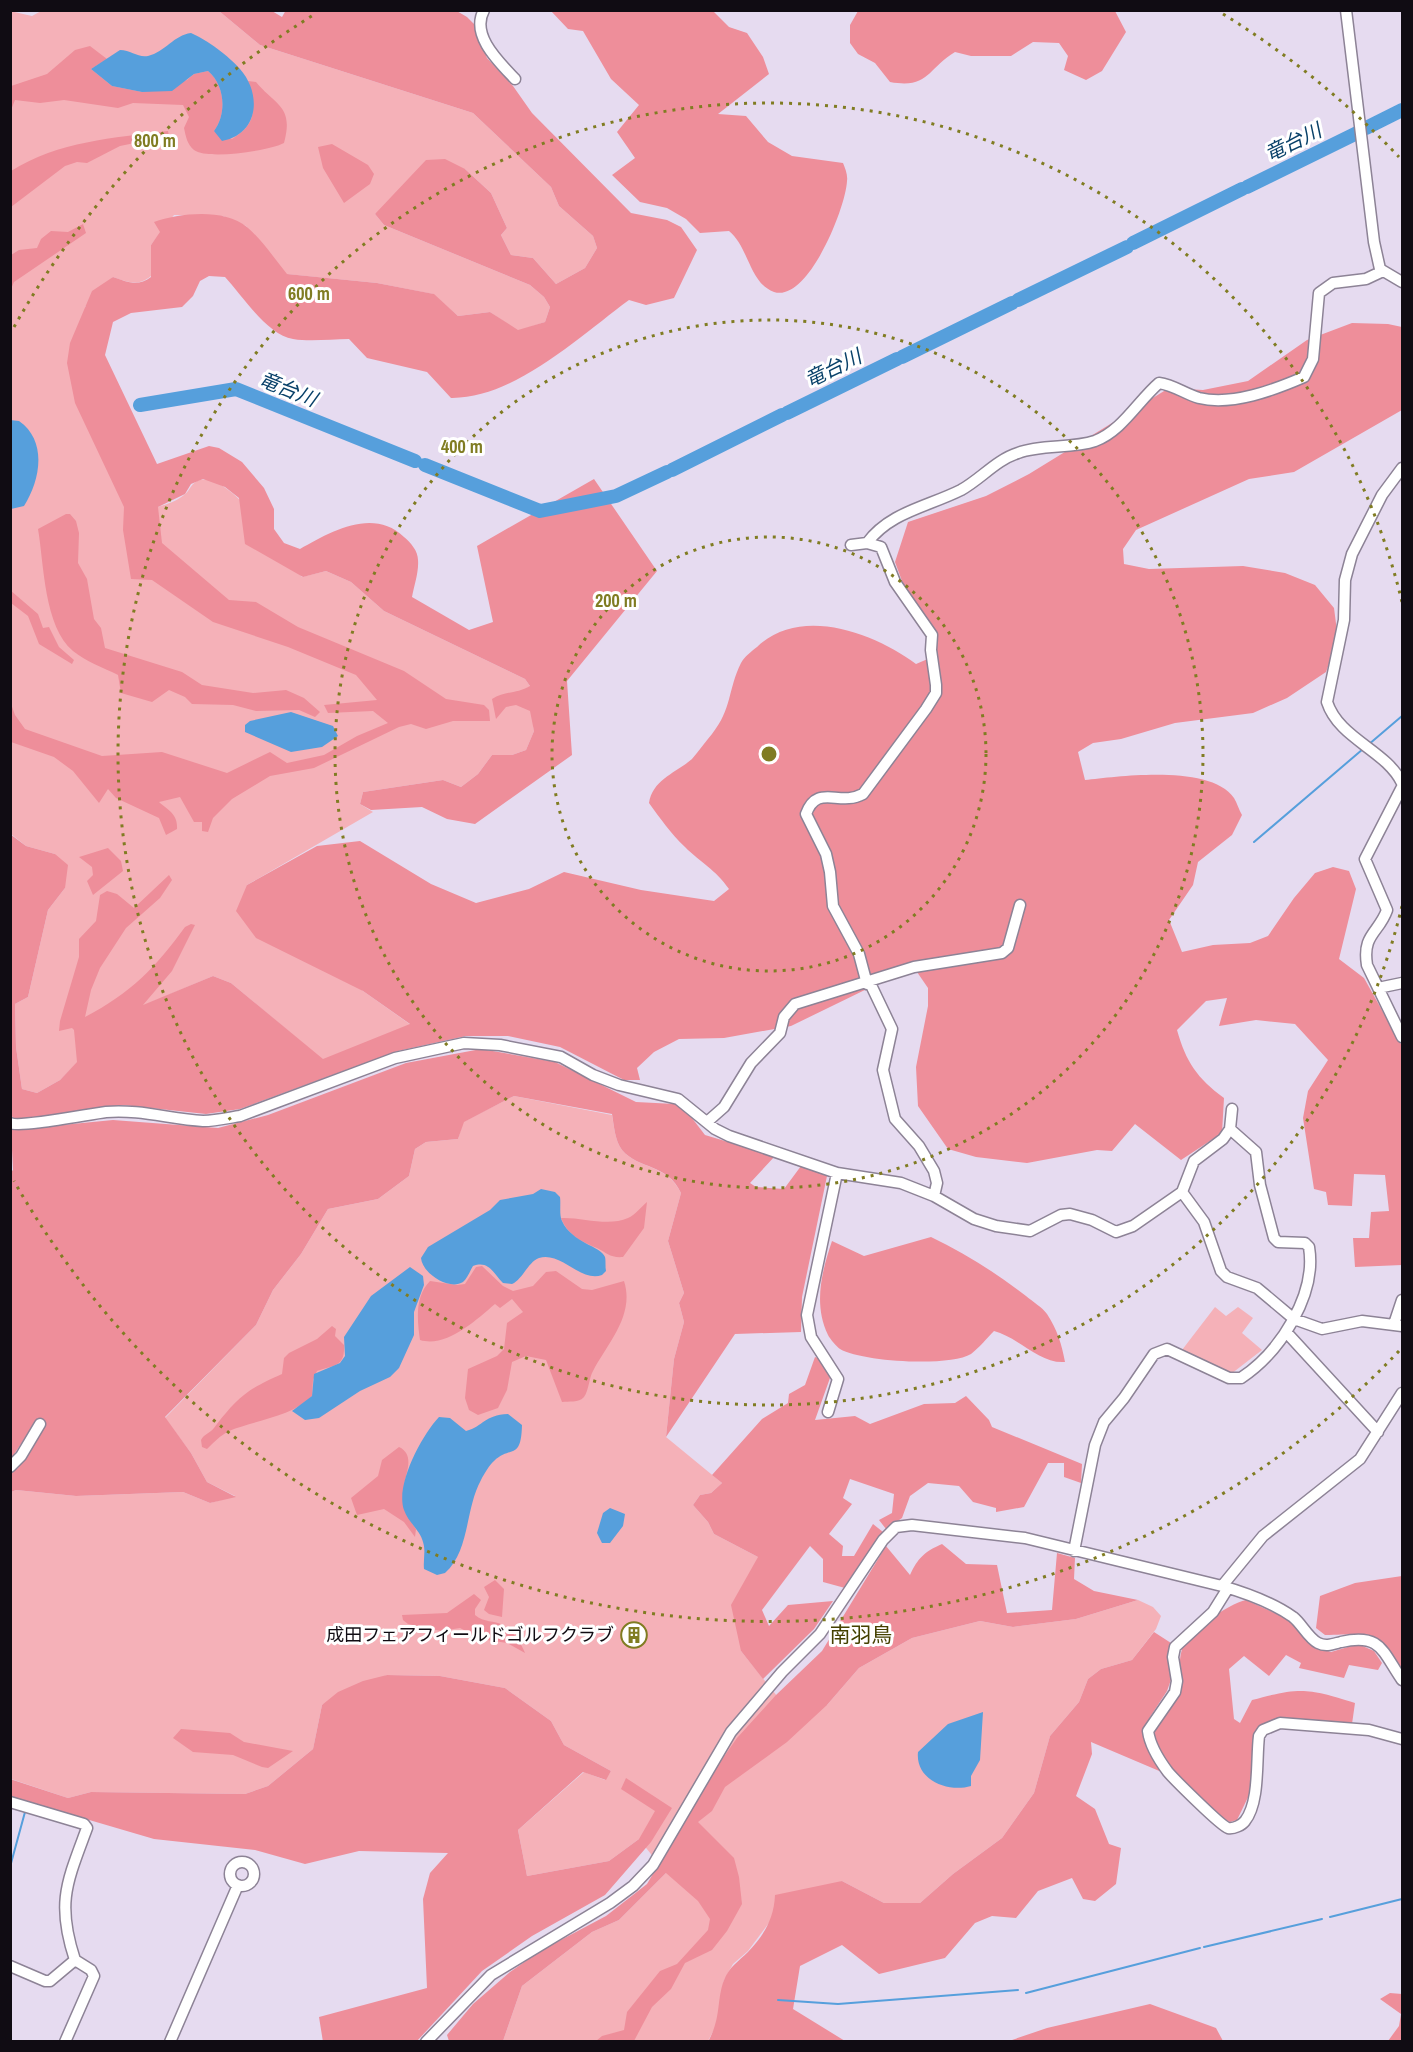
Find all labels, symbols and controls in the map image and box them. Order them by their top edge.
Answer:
water label: 竜台川 [1260,115,1327,167]
text: 800 m [134,128,176,153]
text: 600 m [288,281,330,306]
water label: 竜台川 [800,341,867,393]
water label: 竜台川 [255,365,323,413]
text: 400 m [441,434,483,459]
text: 200 m [595,588,637,613]
centre of rings [759,744,779,764]
building icon: 成田フェアフィールドゴルフクラブ [619,1620,649,1650]
district label: 南羽鳥 [830,1620,893,1649]
place label: 成田フェアフィールドゴルフクラブ [326,1622,614,1647]

